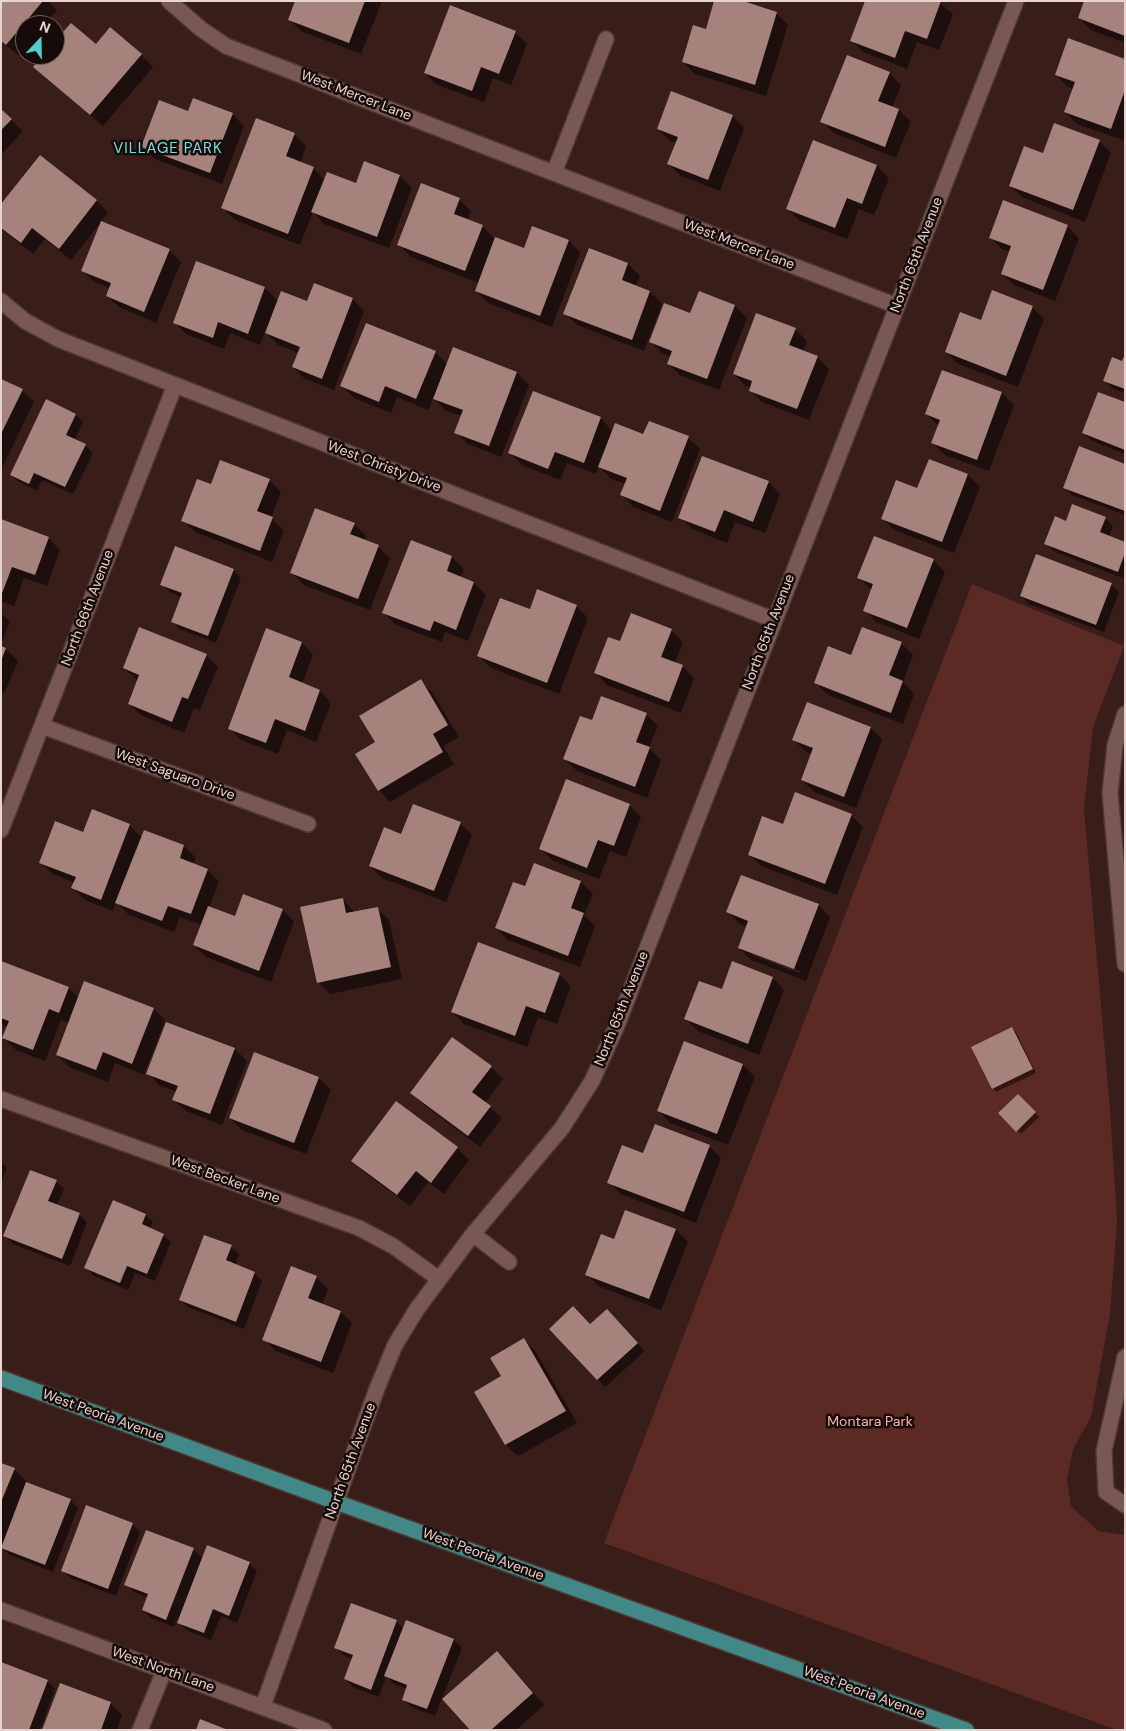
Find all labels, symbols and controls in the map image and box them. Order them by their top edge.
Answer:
north arrow [15,15,65,65]
text: N [37,17,53,37]
street label: West Mercer Lane [298,67,414,125]
district label: VILLAGE PARK [112,140,224,158]
street label: North 65th Avenue [887,195,947,315]
street label: West Mercer Lane [681,216,797,274]
street label: West Christy Drive [325,438,443,496]
street label: North 66th Avenue [58,548,118,668]
street label: North 65th Avenue [739,572,799,692]
street label: West Saguaro Drive [113,746,237,804]
street label: North 65th Avenue [591,949,653,1069]
street label: West Becker Lane [168,1152,282,1208]
street label: West Peoria Avenue [40,1386,166,1446]
street label: North 65th Avenue [322,1401,380,1521]
park label: Montara Park [827,1414,913,1430]
street label: West Peoria Avenue [420,1525,546,1585]
street label: West North Lane [109,1644,217,1696]
street label: West Peoria Avenue [801,1663,927,1723]

